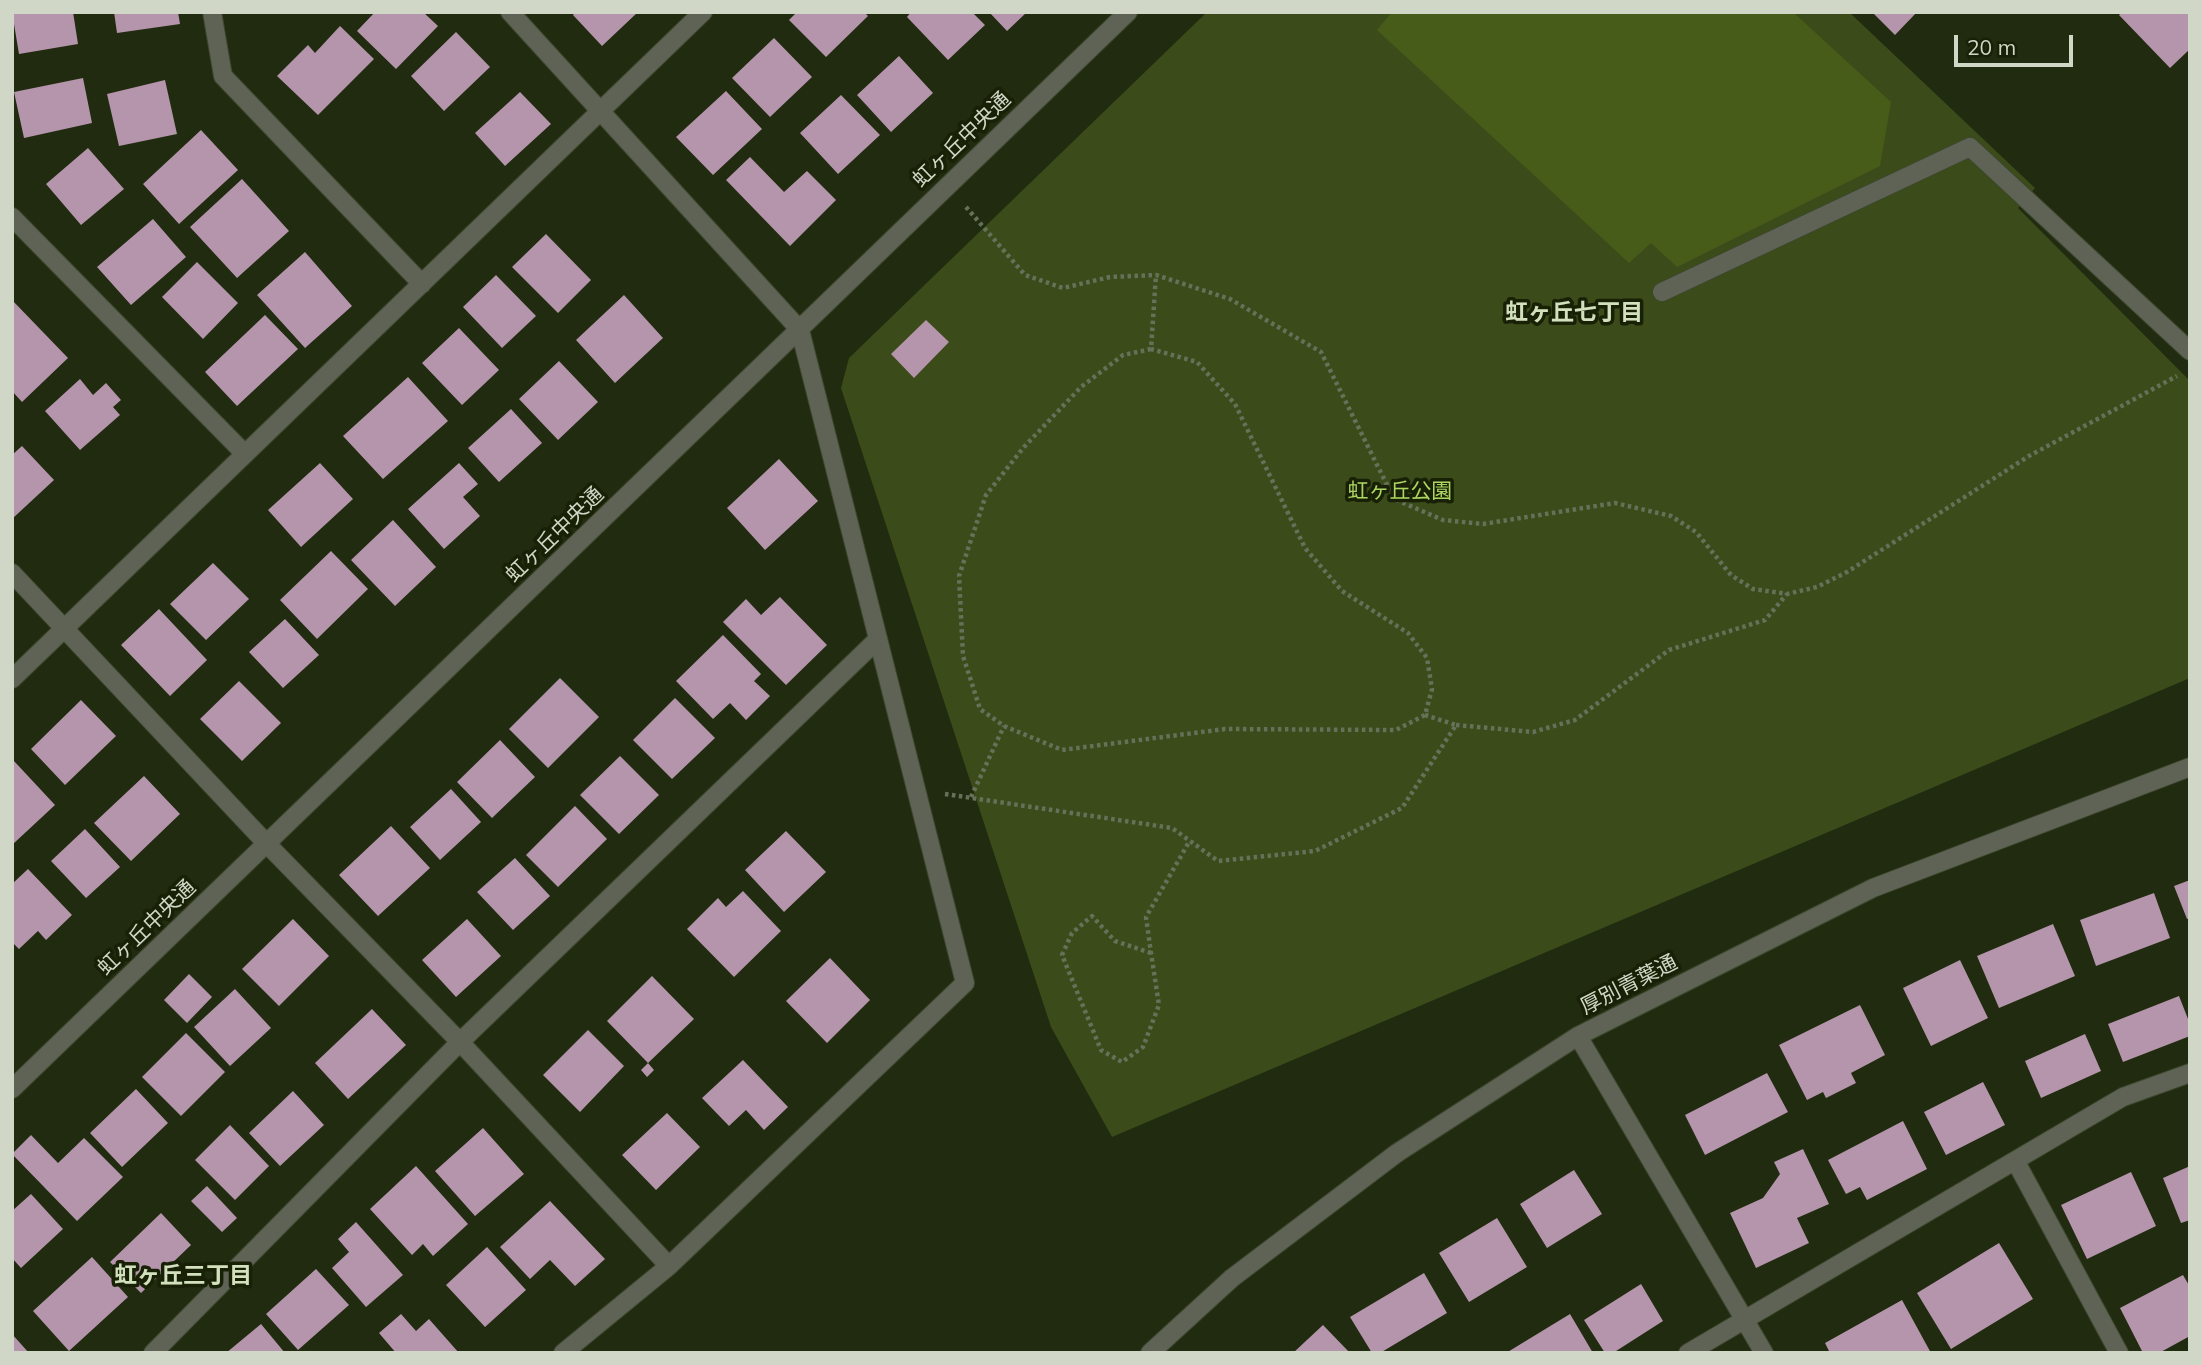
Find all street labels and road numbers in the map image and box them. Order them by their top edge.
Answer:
street label: 虹ヶ丘中央通 [908,87,1016,193]
street label: 虹ヶ丘中央通 [501,482,609,588]
street label: 虹ヶ丘中央通 [93,875,201,981]
street label: 厚別青葉通 [1577,950,1681,1020]

